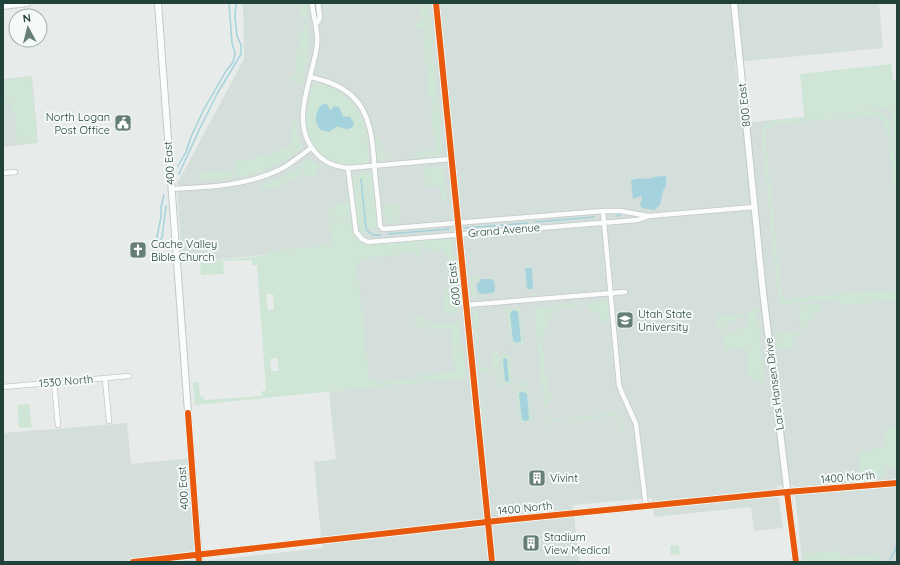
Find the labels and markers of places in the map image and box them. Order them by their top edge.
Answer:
place label: North Logan Post Office [46,110,110,137]
public building icon: North Logan Post Office [113,113,133,133]
place label: Cache Valley Bible Church [151,237,217,264]
church icon: Cache Valley Bible Church [128,240,148,260]
place label: Utah State University [638,307,692,334]
school or university icon: Utah State University [615,310,635,330]
building icon: Vivint [527,468,547,488]
place label: Vivint [550,471,578,485]
place label: Stadium View Medical [544,530,610,557]
building icon: Stadium View Medical [521,533,541,553]

